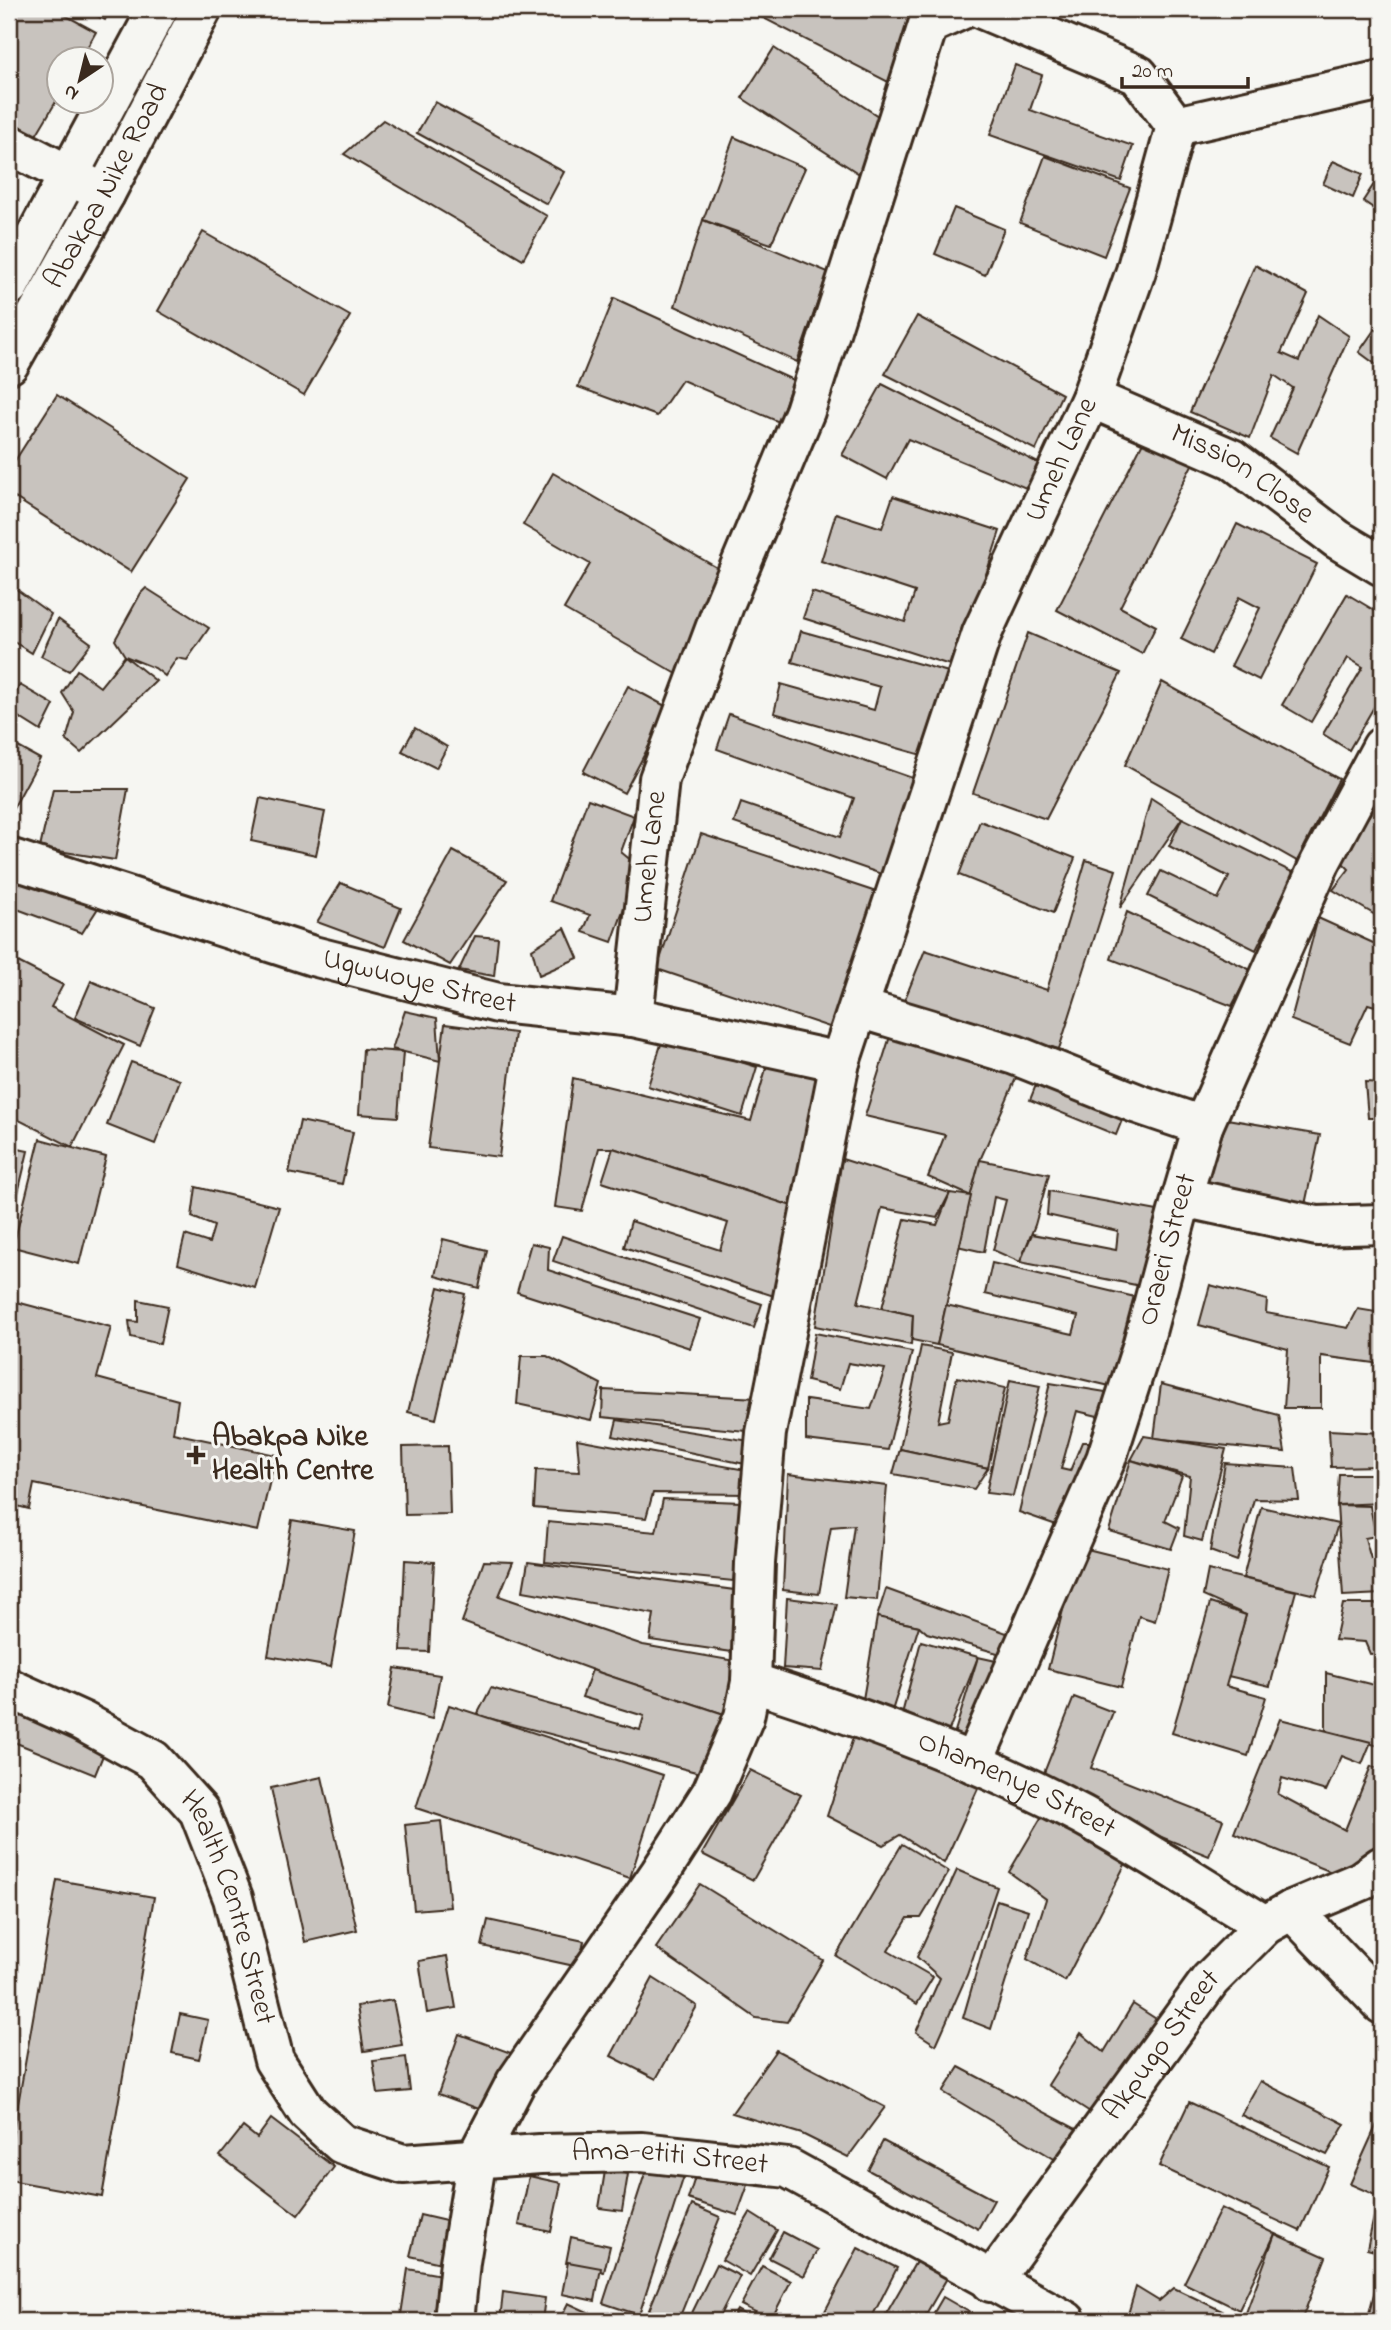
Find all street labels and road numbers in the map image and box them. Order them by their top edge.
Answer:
street label: Abakpa Nike Road [35,78,177,296]
street label: Umeh Lane [1014,390,1110,530]
street label: Mission Close [1163,413,1324,536]
street label: Umeh Lane [621,788,680,925]
street label: Ugwuoye Street [318,937,518,1027]
street label: Oraeri Street [1126,1168,1210,1331]
street label: Ohamenye Street [910,1720,1124,1851]
street label: Health Centre Street [168,1781,286,2030]
street label: Akpugo Street [1093,1959,1231,2130]
street label: Ama-etiti Street [571,2130,770,2188]

